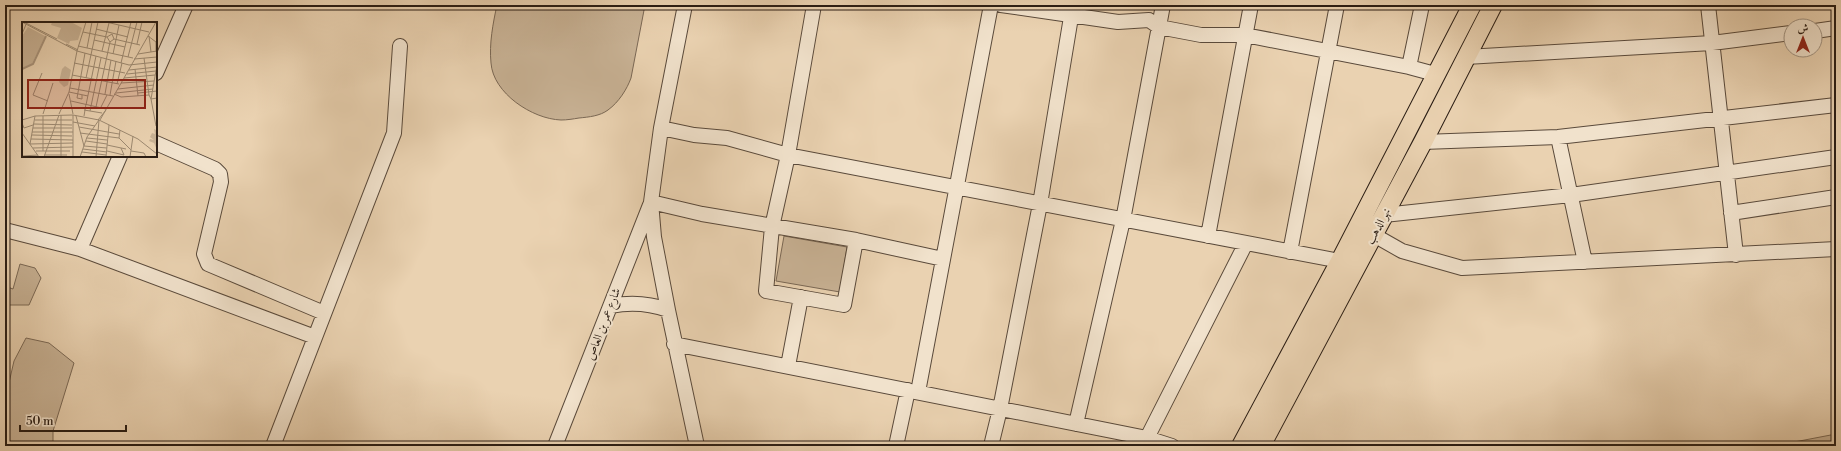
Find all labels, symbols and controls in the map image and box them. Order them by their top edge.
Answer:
north arrow [1783,18,1823,58]
inset map [22,22,157,157]
text: ش [1798,22,1809,36]
street label: نهر الدهب [1363,205,1394,247]
street label: شارع عمر بن العاص [583,286,627,364]
scale bar [20,407,126,433]
text: 50 m [26,414,54,429]

